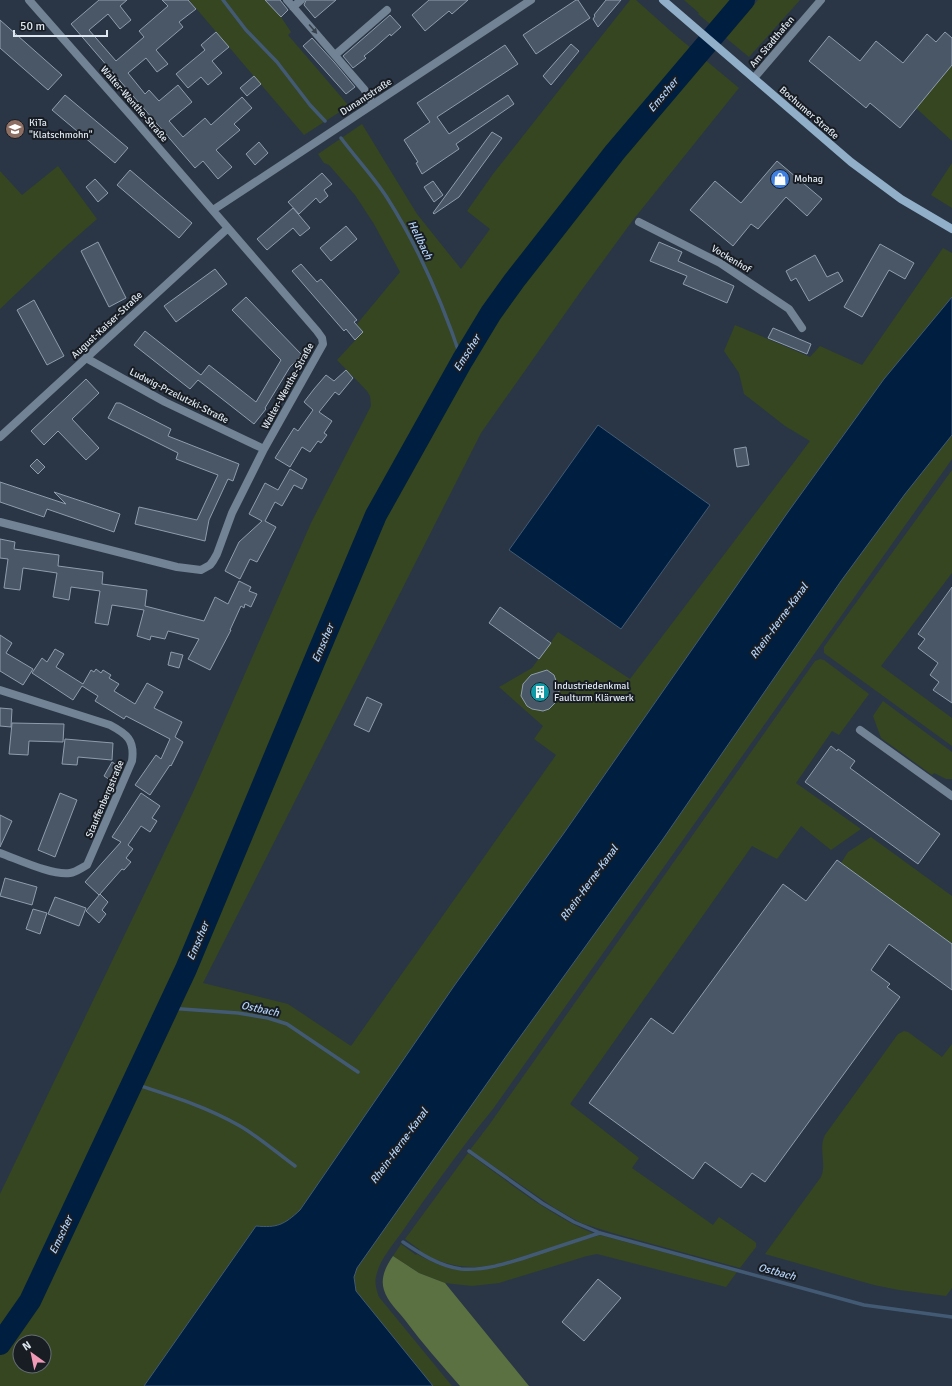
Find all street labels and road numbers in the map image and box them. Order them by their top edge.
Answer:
street label: Am Stadthafen [747,14,797,70]
street label: Walter-Wenthe-Straße [98,64,170,144]
street label: Dunantstraße [338,76,394,118]
street label: Bochumer Straße [777,84,841,142]
street label: Vockenhof [709,242,754,276]
street label: August-Kaiser-Straße [69,289,145,361]
street label: Walter-Wenthe-Straße [259,341,317,431]
street label: Ludwig-Przelutzki-Straße [127,366,231,426]
street label: Stauffenbergstraße [83,758,127,840]

